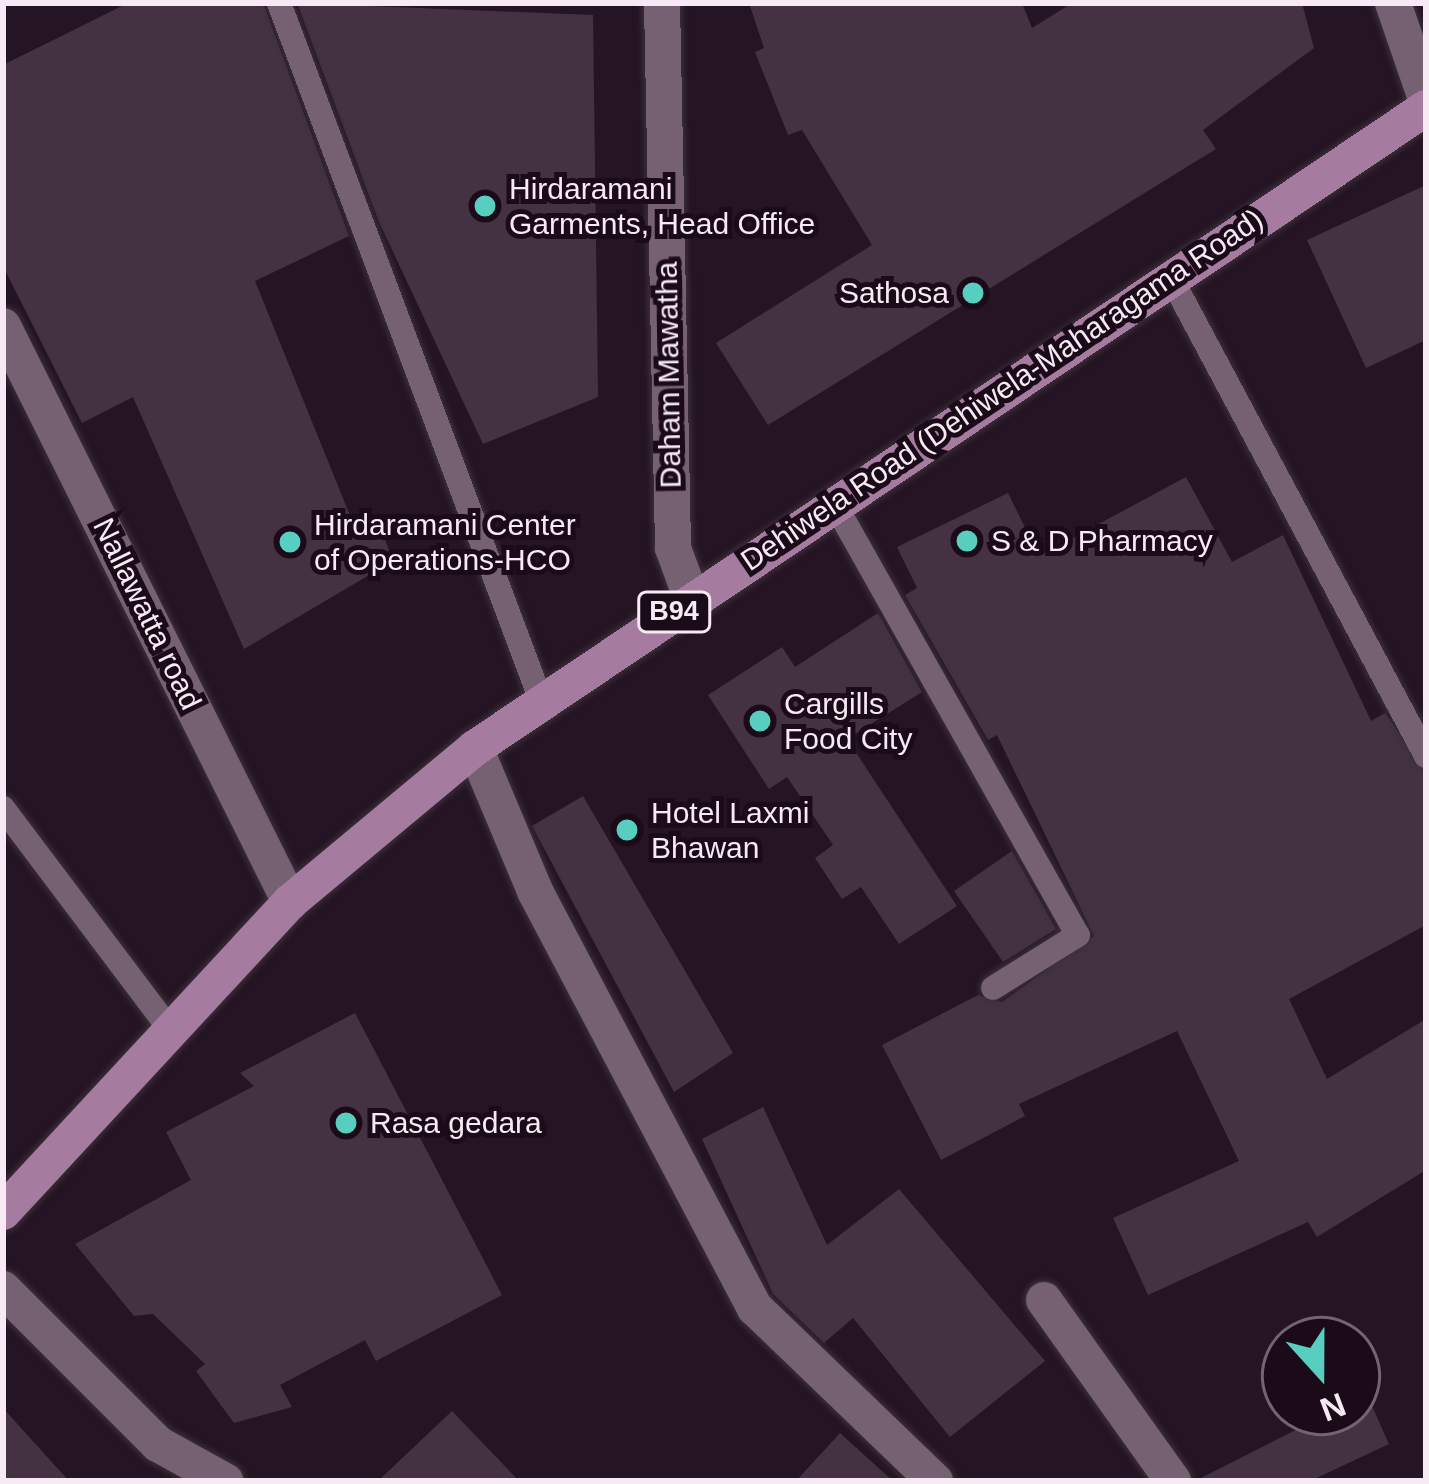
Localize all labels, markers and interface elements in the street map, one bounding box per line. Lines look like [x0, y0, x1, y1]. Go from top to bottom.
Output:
place label: Hirdaramani Garments, Head Office [509, 171, 815, 242]
marker: Hirdaramani Garments, Head Office [472, 193, 498, 219]
street label: Dehiwela Road (Dehiwela-Maharagama Road) [734, 201, 1270, 579]
street label: Daham Mawatha [649, 261, 689, 489]
place label: Sathosa [839, 275, 949, 311]
marker: Sathosa [960, 280, 986, 306]
place label: Hirdaramani Center of Operations-HCO [314, 507, 576, 578]
street label: Nallawatta road [85, 512, 209, 716]
place label: S & D Pharmacy [991, 523, 1213, 559]
marker: S & D Pharmacy [954, 528, 980, 554]
marker: Hirdaramani Center of Operations-HCO [277, 529, 303, 555]
road number: B94 [635, 591, 713, 633]
place label: Cargills Food City [784, 686, 912, 756]
marker: Cargills Food City [747, 708, 773, 734]
place label: Hotel Laxmi Bhawan [651, 795, 809, 866]
marker: Hotel Laxmi Bhawan [614, 817, 640, 843]
place label: Rasa gedara [370, 1105, 542, 1141]
marker: Rasa gedara [333, 1110, 359, 1136]
north arrow [1261, 1316, 1381, 1436]
text: N [1315, 1386, 1351, 1429]

